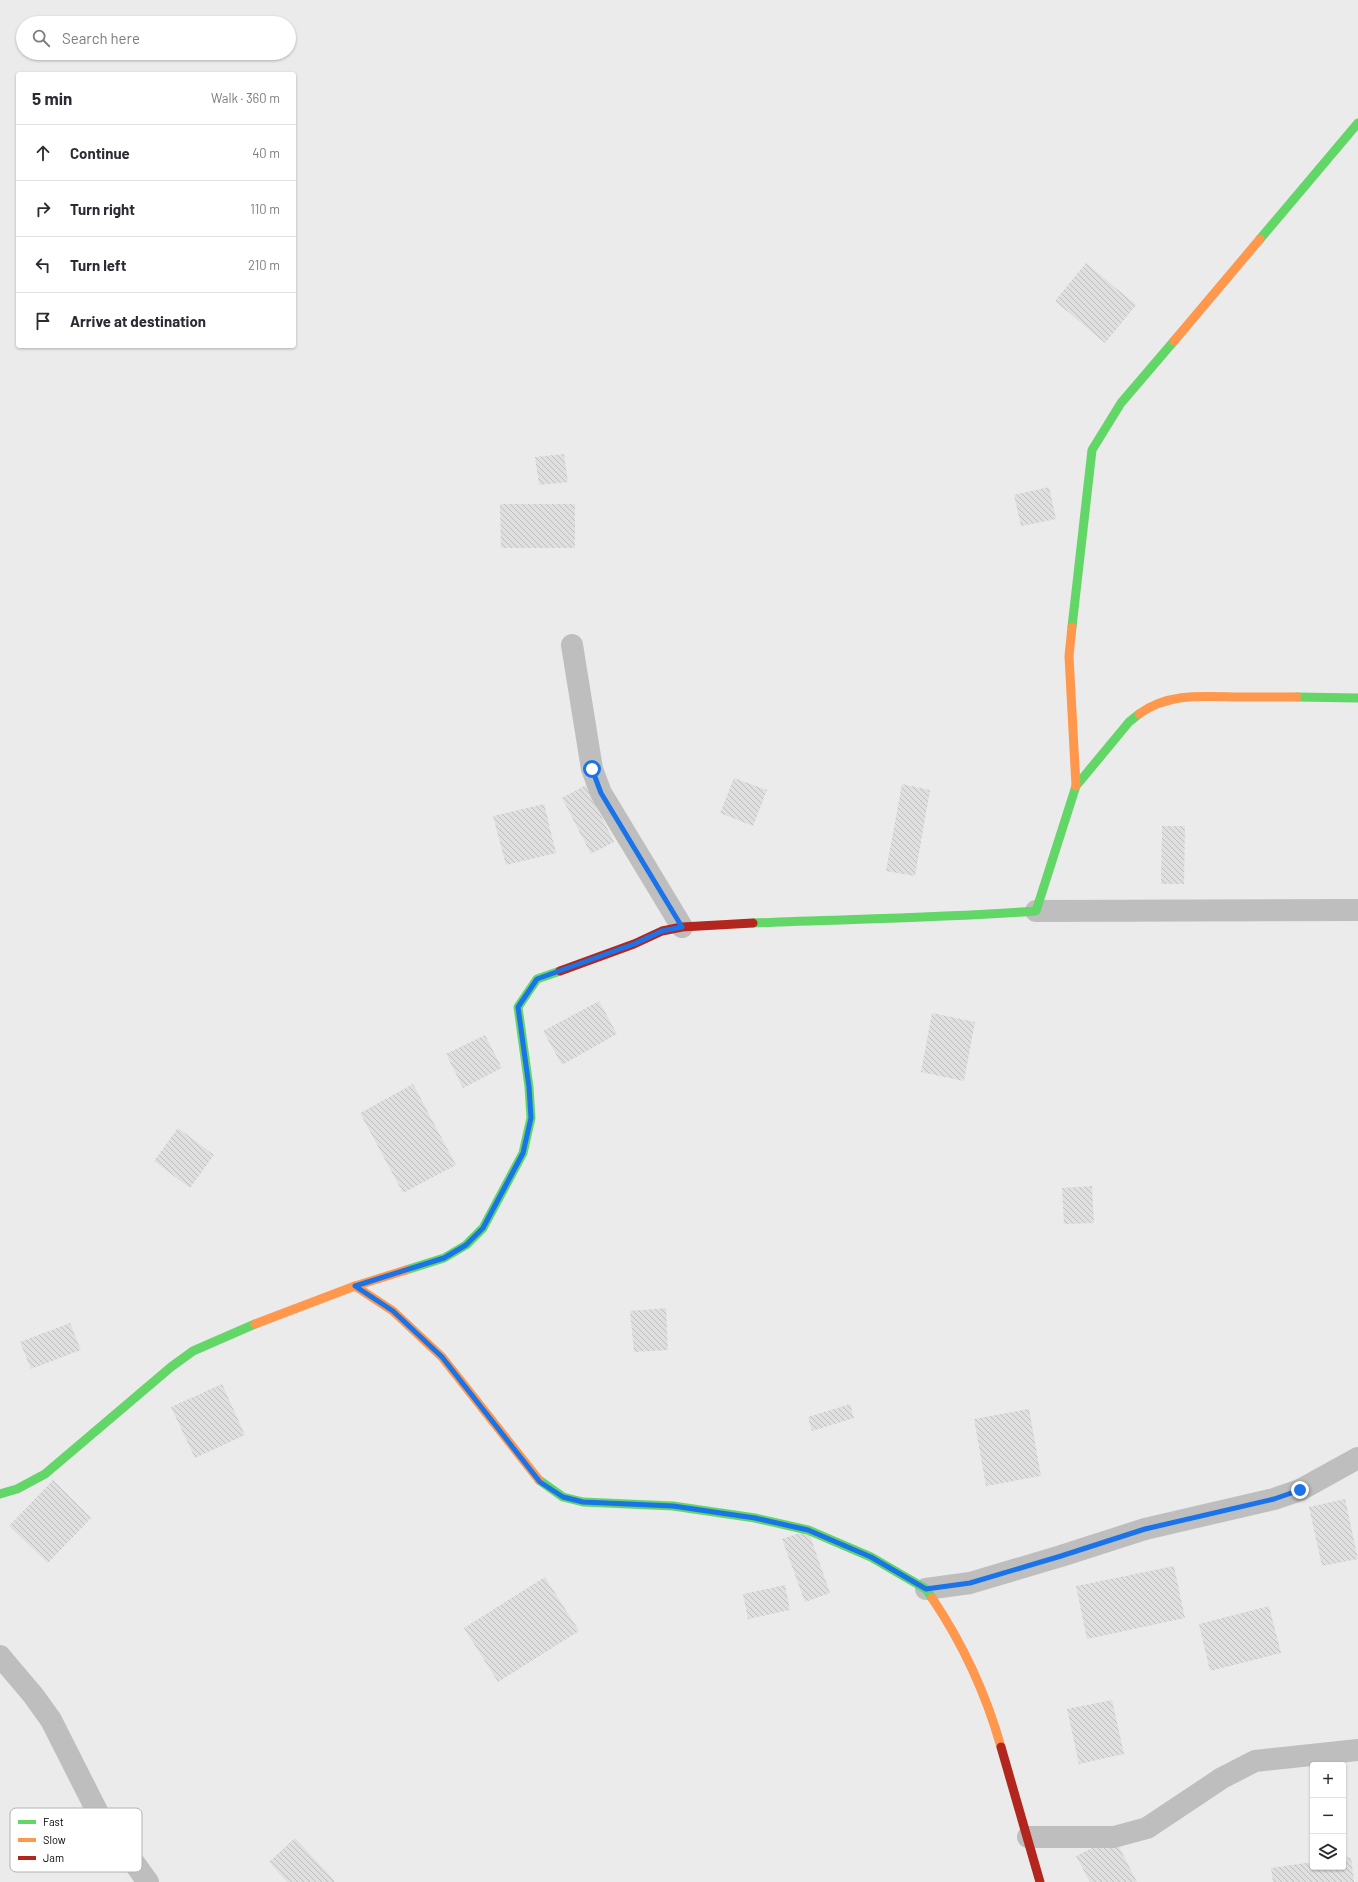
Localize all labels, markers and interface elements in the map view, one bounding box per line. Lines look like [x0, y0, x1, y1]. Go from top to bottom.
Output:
search box [16, 16, 296, 60]
icon: search [30, 27, 52, 49]
text: Search here [62, 29, 140, 47]
text: 5 min [32, 88, 72, 108]
text: Walk · 360 m [211, 90, 280, 106]
icon: ahead [32, 142, 54, 164]
text: Continue [70, 144, 130, 162]
text: 40 m [252, 145, 280, 161]
icon: right [32, 198, 54, 220]
text: Turn right [70, 200, 135, 218]
text: 110 m [250, 201, 280, 217]
icon: left [32, 254, 54, 276]
text: Turn left [70, 256, 126, 274]
text: 210 m [248, 257, 280, 273]
icon: arrive [32, 310, 54, 332]
text: Arrive at destination [70, 312, 206, 330]
route start [583, 760, 601, 778]
route end [1291, 1481, 1309, 1499]
map controls [1310, 1762, 1346, 1870]
button: + [1310, 1762, 1346, 1798]
button: − [1310, 1798, 1346, 1834]
legend [10, 1808, 142, 1872]
text: Fast [43, 1815, 64, 1828]
text: Slow [43, 1833, 66, 1846]
button: layers [1310, 1834, 1346, 1870]
text: Jam [43, 1851, 64, 1864]

